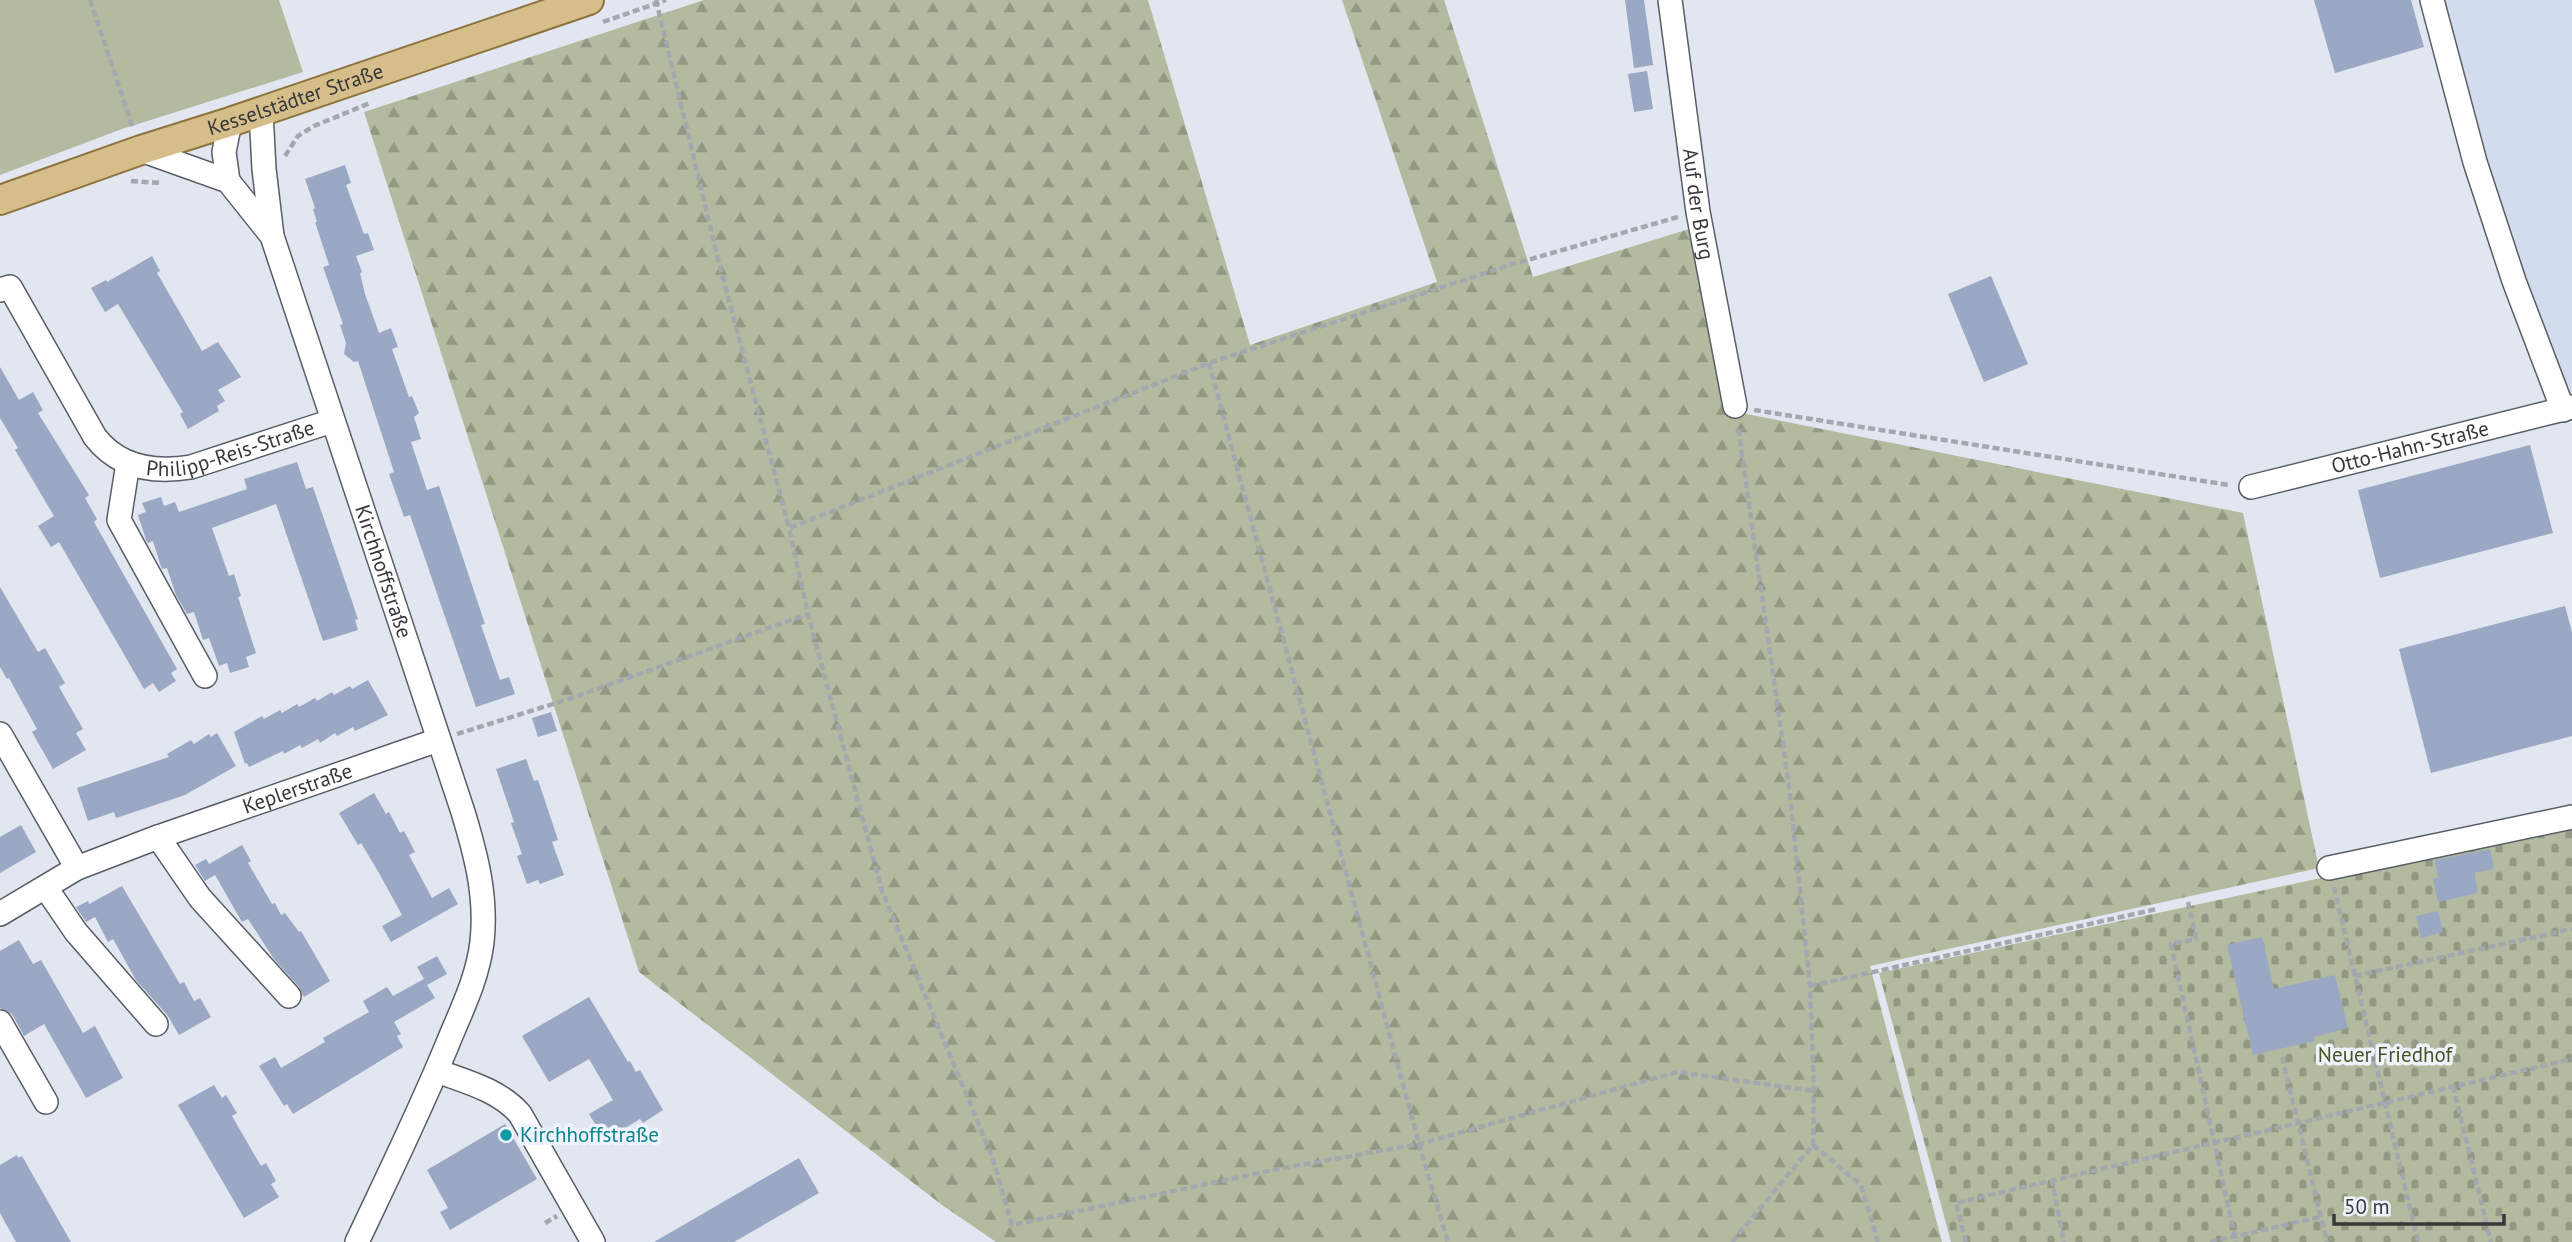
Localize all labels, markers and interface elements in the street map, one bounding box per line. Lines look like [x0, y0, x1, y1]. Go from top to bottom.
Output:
street label: Kesselstädter Straße [204, 57, 387, 141]
street label: Auf der Burg [1677, 147, 1721, 262]
street label: Philipp-Reis-Straße [145, 414, 318, 482]
street label: Otto-Hahn-Straße [2328, 414, 2492, 479]
street label: Kirchhoffstraße [349, 501, 418, 642]
street label: Keplerstraße [239, 757, 356, 820]
park label: Neuer Friedhof [2318, 1041, 2453, 1068]
place label: Kirchhoffstraße [520, 1121, 659, 1148]
marker: Kirchhoffstraße [498, 1127, 514, 1143]
scale bar [2334, 1182, 2504, 1226]
text: 50 m [2344, 1193, 2390, 1220]

